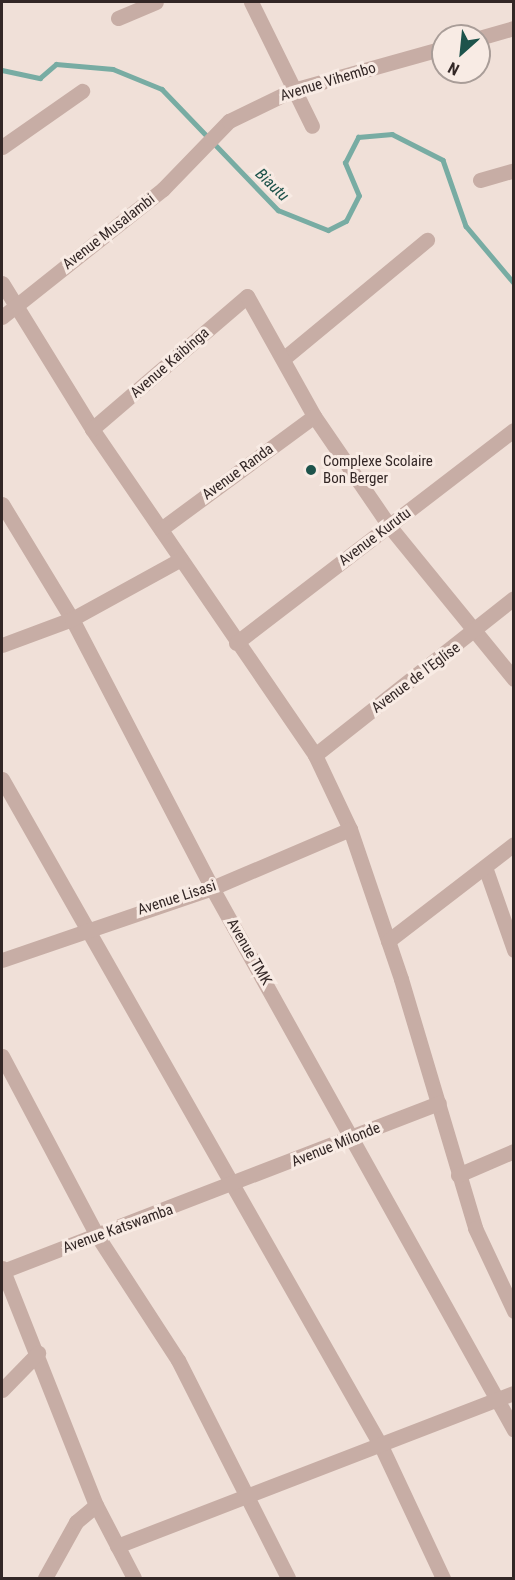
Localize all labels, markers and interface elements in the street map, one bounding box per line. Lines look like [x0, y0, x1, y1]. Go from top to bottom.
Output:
north arrow [431, 24, 491, 84]
text: N [445, 58, 462, 79]
street label: Avenue Vihembo [278, 59, 378, 105]
water label: Biautu [251, 165, 293, 205]
street label: Avenue Musalambi [59, 190, 159, 274]
street label: Avenue Kaibinga [127, 324, 213, 402]
street label: Avenue Randa [199, 440, 277, 504]
place label: Complexe Scolaire Bon Berger [323, 452, 433, 487]
marker: Complexe Scolaire Bon Berger [304, 463, 318, 477]
street label: Avenue Kurutu [335, 504, 415, 570]
street label: Avenue de l'Eglise [368, 639, 464, 717]
street label: Avenue Lisasi [135, 877, 219, 919]
street label: Avenue TMK [223, 915, 275, 989]
street label: Avenue Milonde [289, 1119, 383, 1171]
street label: Avenue Katswamba [60, 1201, 176, 1257]

